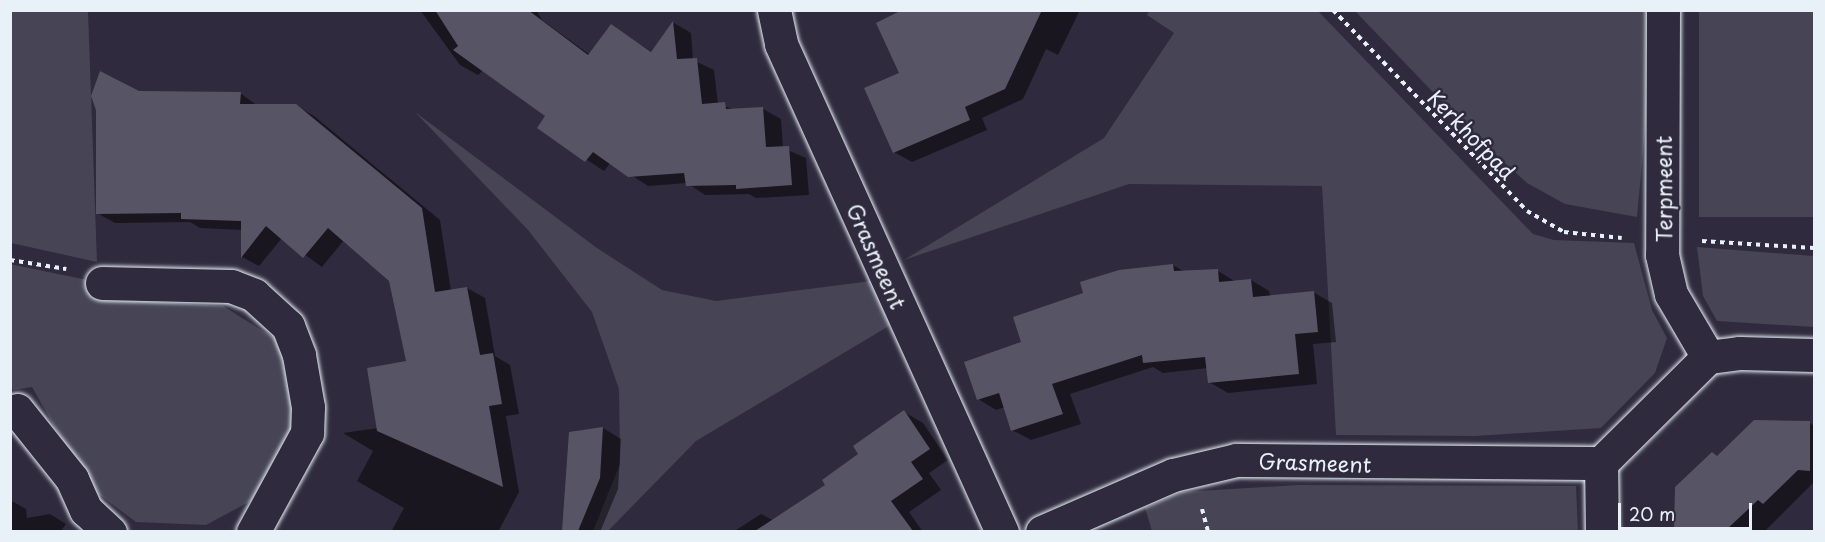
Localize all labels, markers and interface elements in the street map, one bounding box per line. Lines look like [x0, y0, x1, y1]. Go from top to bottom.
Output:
street label: Kerkhofpad [1423, 84, 1521, 184]
street label: Terpmeent [1650, 136, 1676, 242]
street label: Grasmeent [843, 199, 911, 313]
street label: Grasmeent [1258, 447, 1372, 477]
scale bar [1621, 491, 1754, 529]
text: 20 m [1629, 500, 1675, 527]

